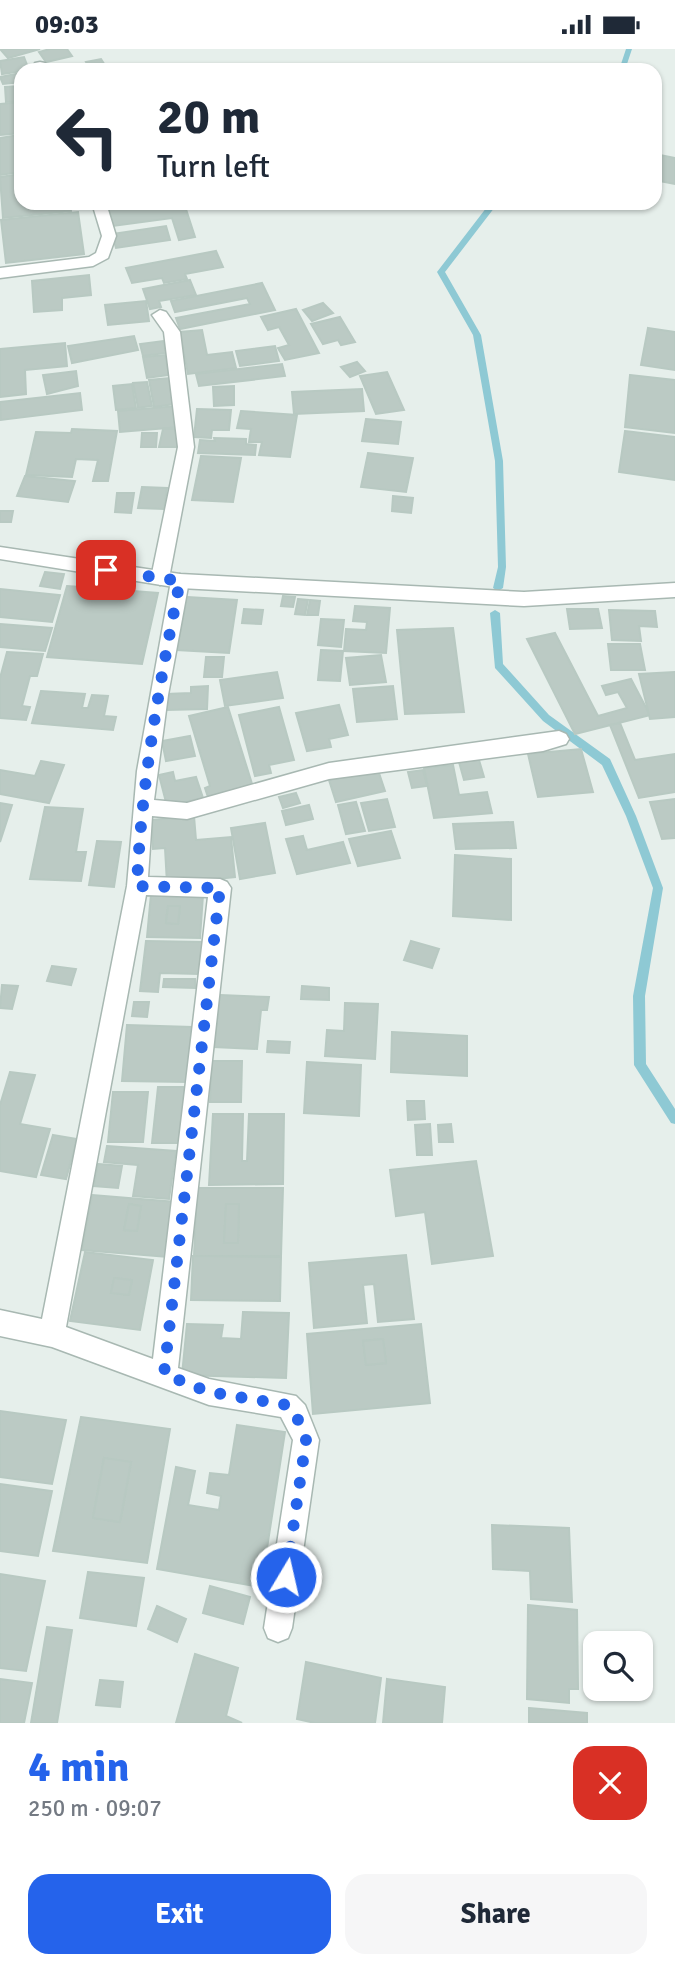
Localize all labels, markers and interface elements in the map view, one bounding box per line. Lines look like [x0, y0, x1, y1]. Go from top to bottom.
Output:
text: 09:03 [35, 9, 99, 41]
text: 20 m [157, 87, 260, 147]
icon: left [42, 91, 133, 182]
text: Turn left [157, 147, 270, 186]
pin [76, 540, 136, 600]
icon: arrive [87, 551, 125, 589]
position arrow [249, 1540, 323, 1614]
map controls [583, 1631, 653, 1701]
button: search [583, 1631, 653, 1701]
text: 4 min [28, 1742, 129, 1793]
button: close [573, 1746, 647, 1820]
text: 250 m · 09:07 [28, 1794, 162, 1823]
button: Exit [28, 1874, 331, 1954]
button: Share [345, 1874, 647, 1954]

